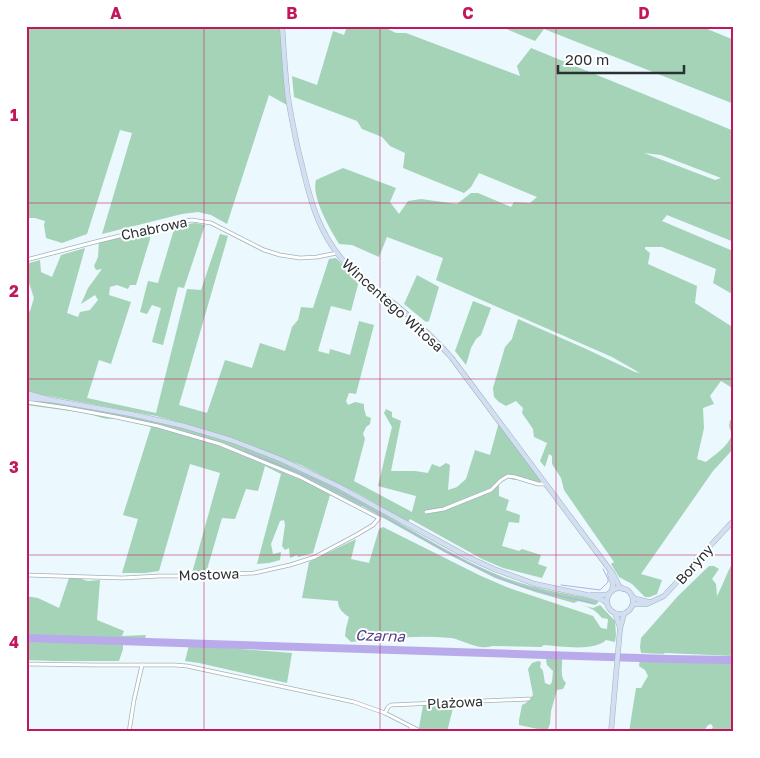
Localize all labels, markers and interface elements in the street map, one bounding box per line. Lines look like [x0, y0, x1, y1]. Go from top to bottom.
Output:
text: A [110, 3, 122, 23]
text: B [286, 3, 298, 23]
text: C [462, 3, 474, 23]
text: D [638, 3, 650, 23]
scale bar [558, 42, 684, 74]
text: 200 m [565, 50, 609, 68]
text: 1 [10, 105, 18, 125]
street label: Chabrowa [119, 213, 189, 243]
street label: Wincentego Witosa [339, 255, 447, 355]
text: 2 [9, 281, 19, 301]
text: 3 [9, 457, 19, 477]
street label: Boryny [672, 540, 716, 587]
street label: Mostowa [178, 564, 240, 584]
water label: Czarna [355, 625, 406, 645]
text: 4 [9, 632, 19, 652]
street label: Plażowa [427, 692, 483, 712]

